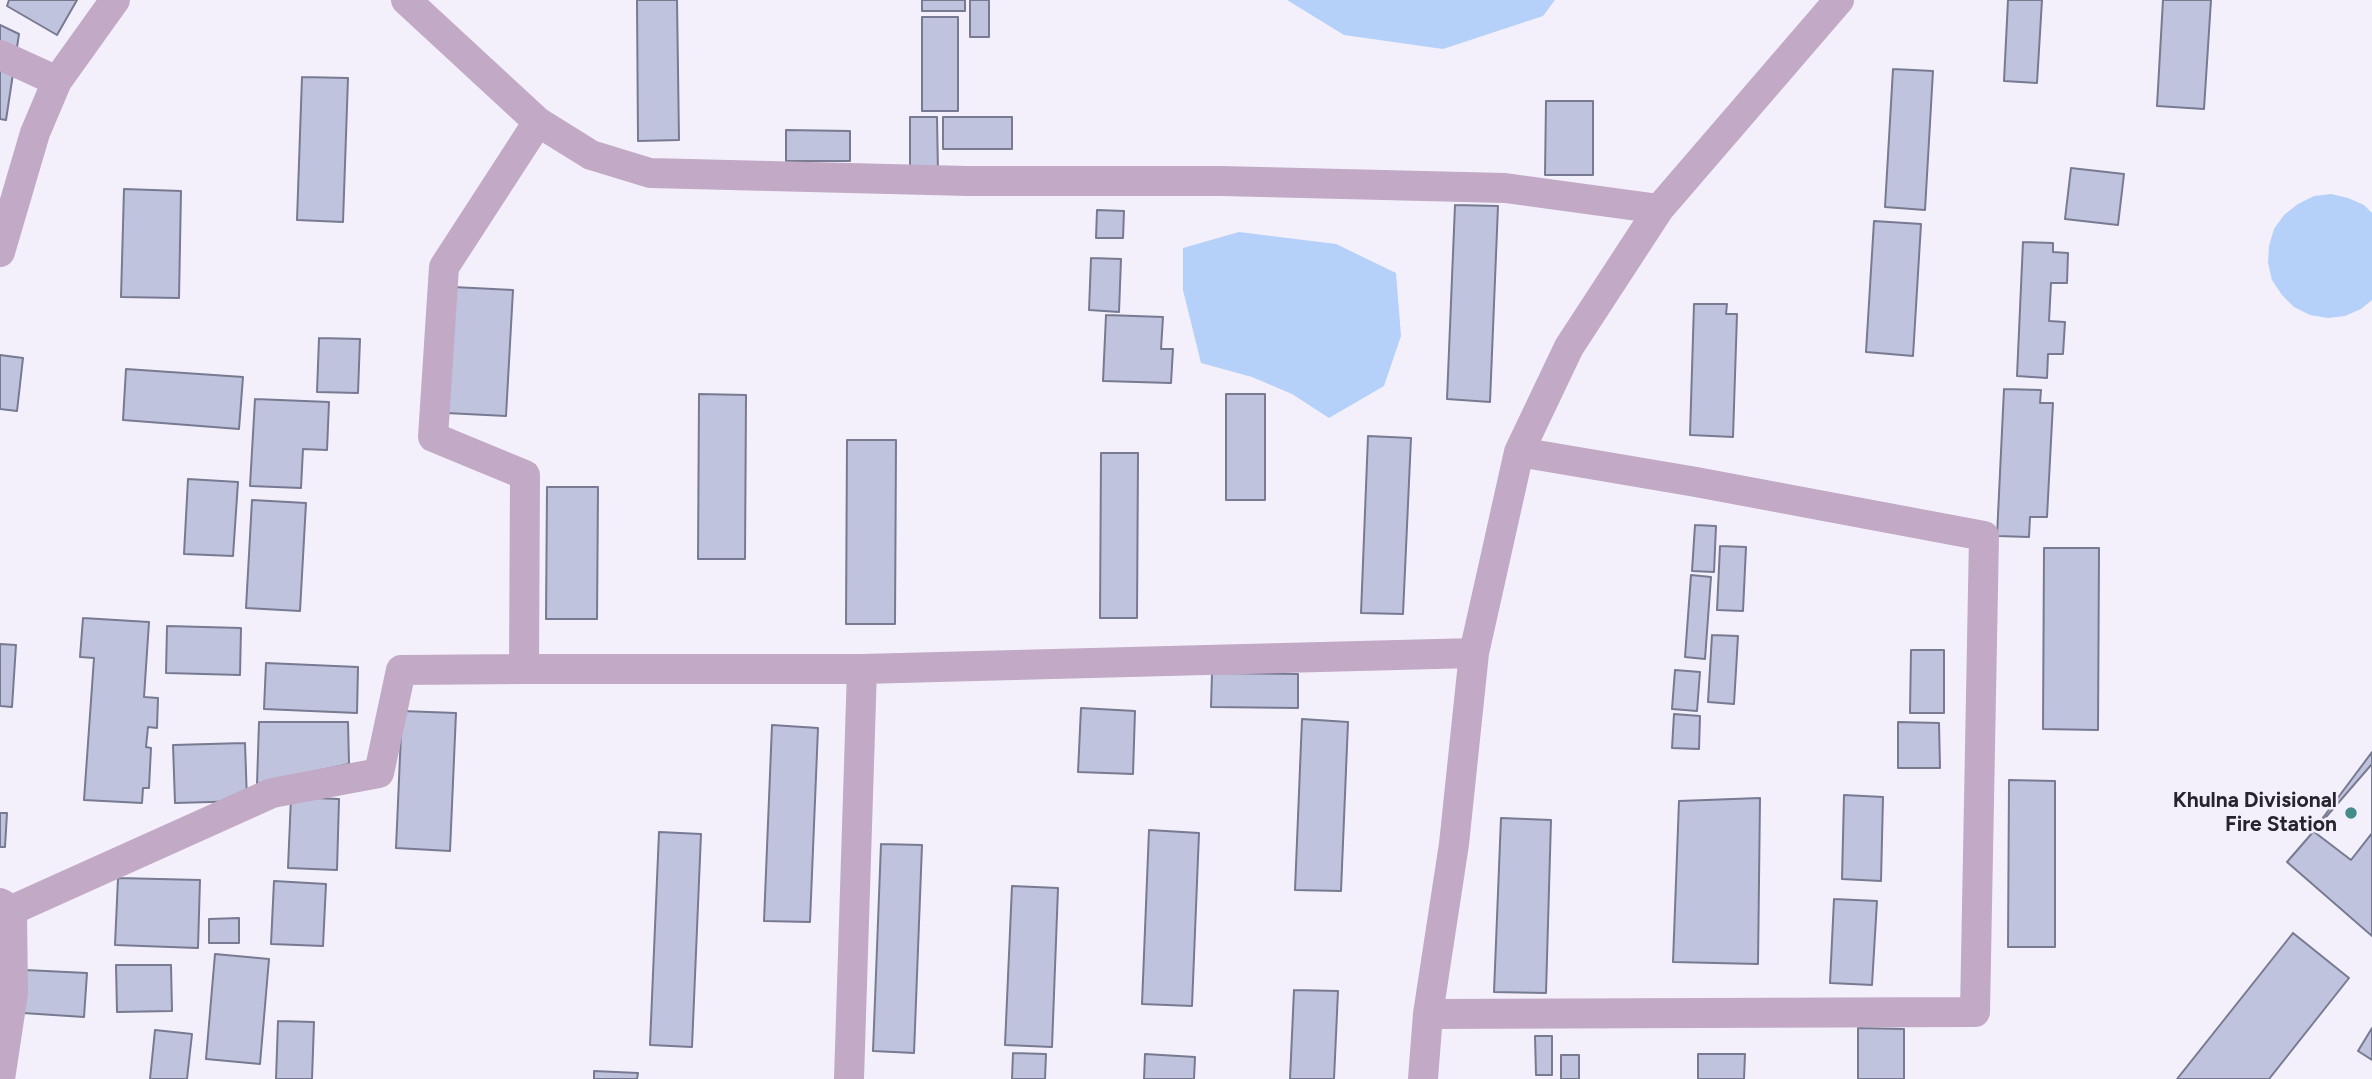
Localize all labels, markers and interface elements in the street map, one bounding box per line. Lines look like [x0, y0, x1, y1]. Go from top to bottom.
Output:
place label: Khulna Divisional Fire Station [2173, 788, 2337, 838]
marker: Khulna Divisional Fire Station [2343, 805, 2359, 821]

